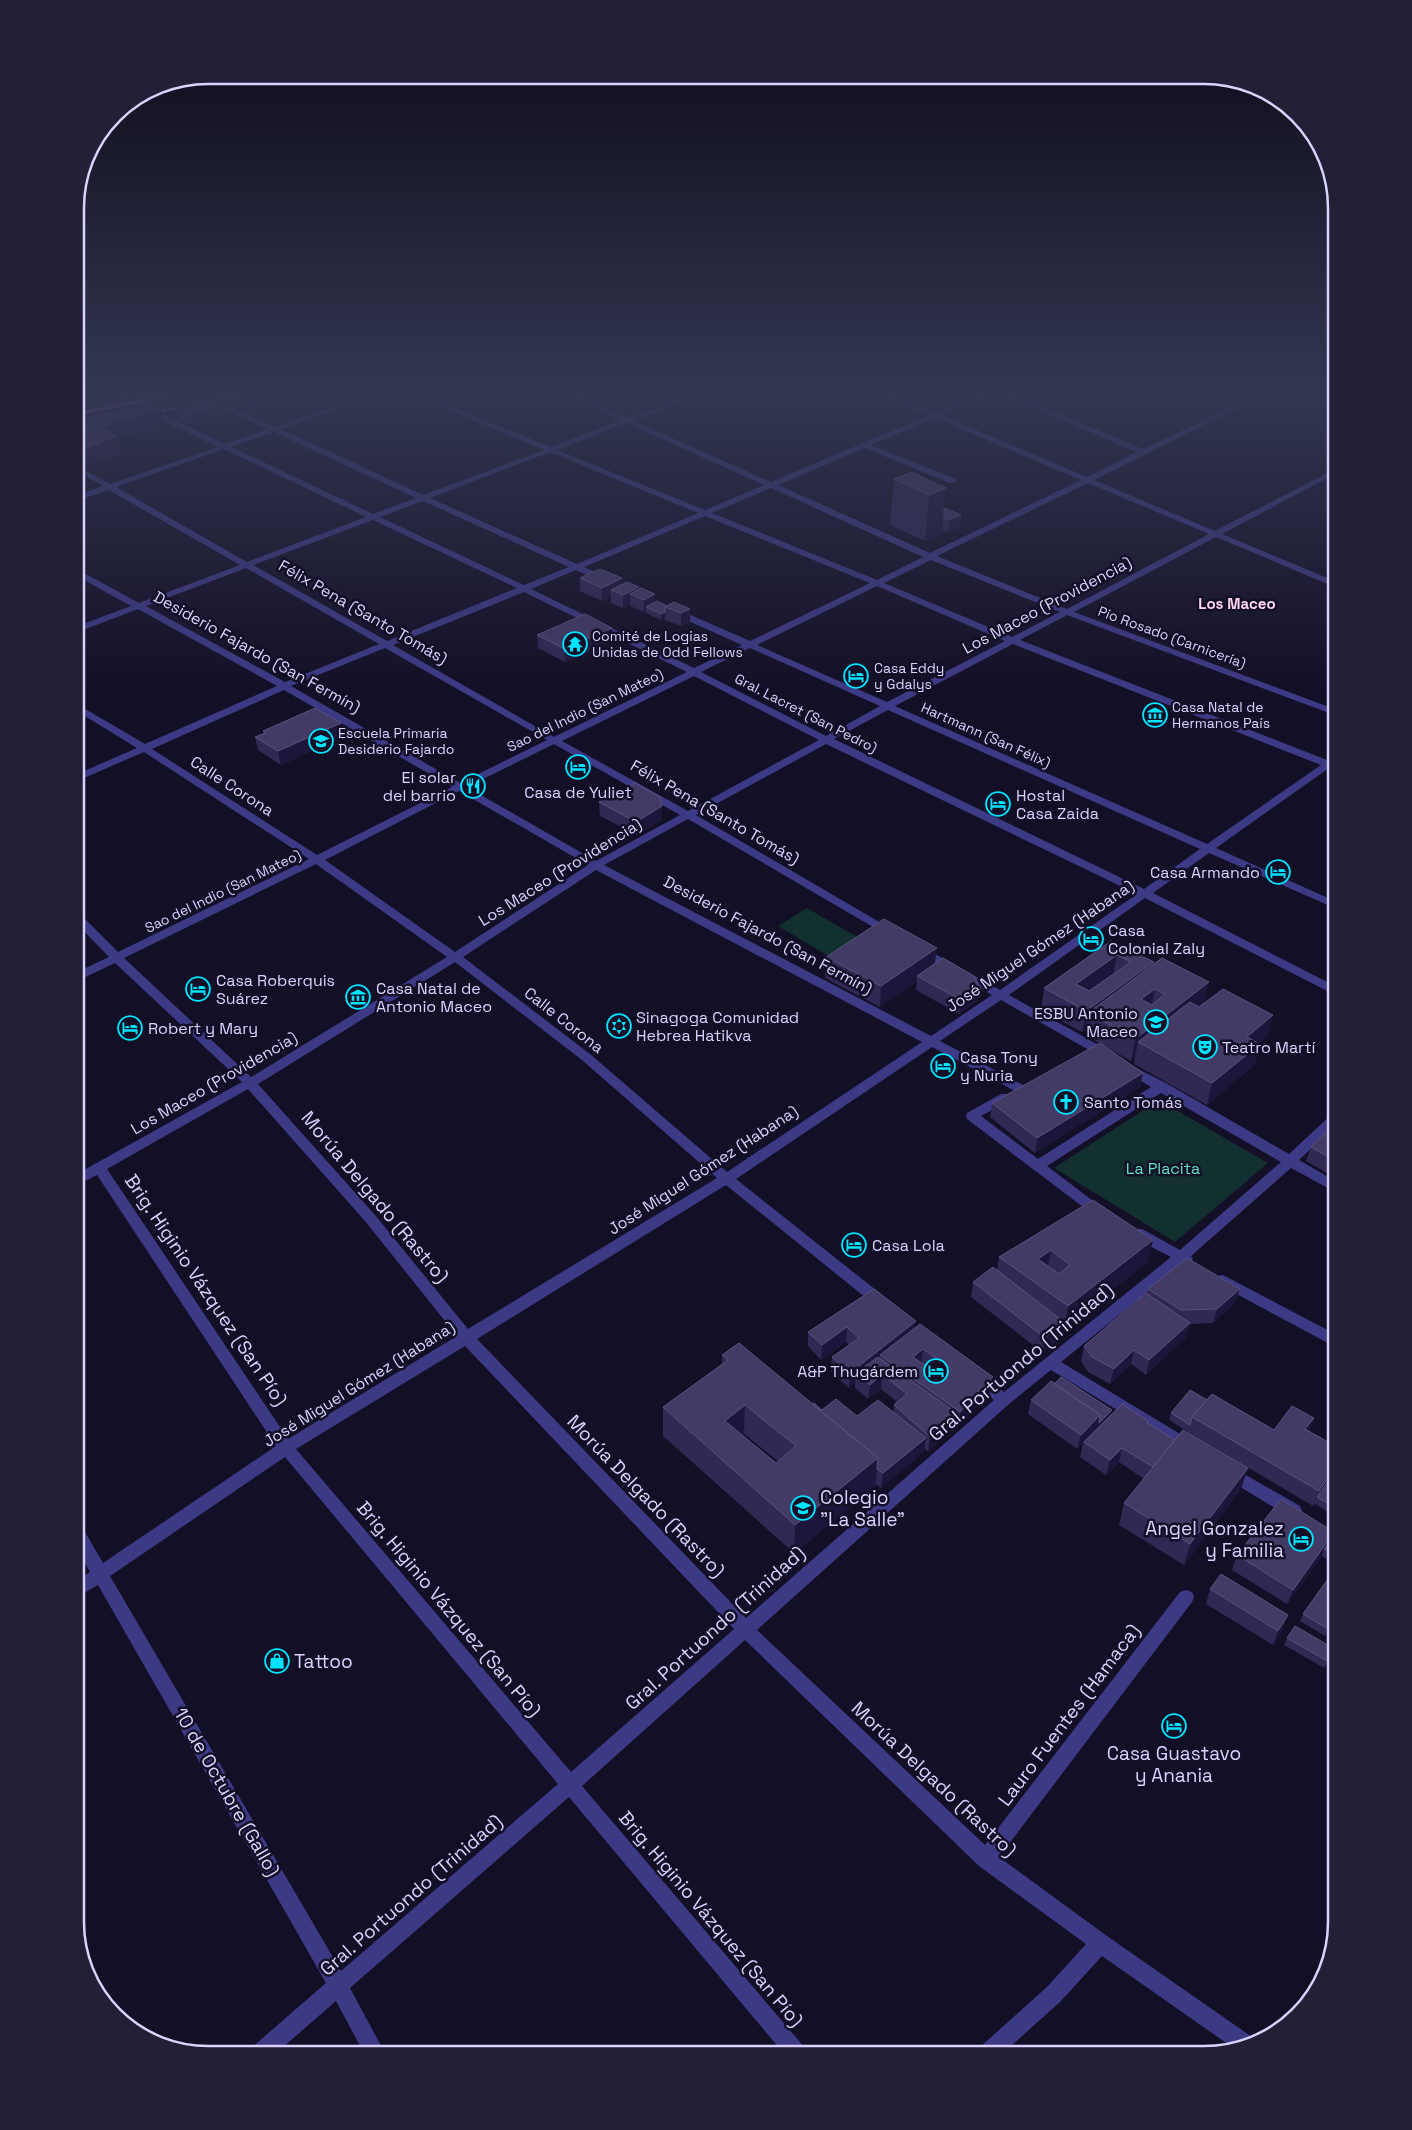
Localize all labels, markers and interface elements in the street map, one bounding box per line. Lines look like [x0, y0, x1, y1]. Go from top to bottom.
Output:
street label: Los Maceo (Providencia) [959, 551, 1135, 659]
street label: Félix Pena (Santo Tomás) [275, 555, 451, 669]
street label: Desiderio Fajardo (San Fermín) [150, 586, 364, 718]
district label: Los Maceo [1198, 594, 1276, 613]
street label: Pío Rosado (Carnicería) [1096, 602, 1248, 672]
place label: Comité de Logias Unidas de Odd Fellows [592, 627, 743, 661]
temple icon: Comité de Logias Unidas de Odd Fellows [562, 631, 588, 657]
place label: Casa Eddy y Gdalys [874, 659, 944, 693]
hotel icon: Casa Eddy y Gdalys [843, 663, 869, 689]
street label: Sao del Indio (San Mateo) [504, 664, 666, 756]
street label: Gral. Lacret (San Pedro) [732, 669, 880, 757]
street label: Hartmann (San Félix) [918, 698, 1054, 772]
place label: Casa Natal de Hermanos País [1172, 698, 1270, 732]
museum icon: Casa Natal de Hermanos País [1142, 702, 1168, 728]
place label: Escuela Primaria Desiderio Fajardo [338, 724, 454, 758]
school or university icon: Escuela Primaria Desiderio Fajardo [308, 728, 334, 754]
street label: Calle Corona [186, 751, 278, 821]
hotel icon: Casa de Yuliet [565, 754, 591, 780]
street label: Félix Pena (Santo Tomás) [627, 755, 803, 869]
place label: El solar del barrio [383, 767, 456, 806]
restaurant icon: El solar del barrio [460, 773, 486, 799]
place label: Casa de Yuliet [524, 782, 632, 803]
place label: Hostal Casa Zaida [1016, 785, 1099, 824]
hotel icon: Hostal Casa Zaida [985, 791, 1011, 817]
street label: Los Maceo (Providencia) [474, 813, 646, 931]
street label: Sao del Indio (San Mateo) [142, 845, 304, 937]
hotel icon: Casa Armando [1265, 859, 1291, 885]
place label: Casa Armando [1150, 862, 1260, 883]
street label: Desiderio Fajardo (San Fermín) [660, 871, 876, 999]
street label: José Miguel Gómez (Habana) [942, 875, 1138, 1017]
place label: Casa Colonial Zaly [1108, 920, 1205, 959]
hotel icon: Casa Colonial Zaly [1078, 926, 1104, 952]
place label: Casa Roberquis Suárez [216, 970, 335, 1009]
hotel icon: Casa Roberquis Suárez [185, 976, 211, 1002]
place label: Casa Natal de Antonio Maceo [376, 978, 492, 1017]
street label: Calle Corona [520, 982, 608, 1058]
museum icon: Casa Natal de Antonio Maceo [345, 984, 371, 1010]
place label: ESBU Antonio Maceo [1034, 1003, 1138, 1042]
place label: Sinagoga Comunidad Hebrea Hatikva [636, 1007, 799, 1046]
school or university icon: ESBU Antonio Maceo [1143, 1009, 1169, 1035]
synagogue icon: Sinagoga Comunidad Hebrea Hatikva [606, 1013, 632, 1039]
hotel icon: Robert y Mary [117, 1015, 143, 1041]
place label: Robert y Mary [148, 1018, 258, 1039]
street label: Los Maceo (Providencia) [127, 1027, 301, 1139]
theatre icon: Teatro Martí [1192, 1034, 1218, 1060]
place label: Teatro Martí [1222, 1037, 1316, 1058]
place label: Casa Tony y Nuria [960, 1047, 1038, 1086]
hotel icon: Casa Tony y Nuria [930, 1053, 956, 1079]
church icon: Santo Tomás [1053, 1089, 1079, 1115]
place label: Santo Tomás [1084, 1092, 1182, 1113]
street label: José Miguel Gómez (Habana) [604, 1101, 802, 1239]
street label: Morúa Delgado (Rastro) [296, 1106, 454, 1288]
park label: La Placita [1126, 1158, 1200, 1179]
street label: Brig. Higinio Vázquez (San Pío) [119, 1169, 293, 1411]
hotel icon: Casa Lola [841, 1232, 867, 1258]
place label: Casa Lola [872, 1235, 945, 1256]
street label: Gral. Portuondo (Trinidad) [923, 1277, 1119, 1447]
street label: José Miguel Gómez (Habana) [259, 1316, 459, 1452]
hotel icon: A&P Thugárdem [923, 1358, 949, 1384]
place label: A&P Thugárdem [797, 1361, 918, 1382]
street label: Morúa Delgado (Rastro) [562, 1409, 730, 1583]
place label: Colegio "La Salle" [820, 1485, 905, 1532]
school or university icon: Colegio "La Salle" [790, 1495, 816, 1521]
street label: Brig. Higinio Vázquez (San Pío) [351, 1496, 547, 1722]
place label: Angel Gonzalez y Familia [1145, 1516, 1284, 1563]
hotel icon: Angel Gonzalez y Familia [1288, 1526, 1314, 1552]
street label: Gral. Portuondo (Trinidad) [620, 1540, 810, 1716]
street label: Lauro Fuentes (Hamaca) [992, 1619, 1146, 1811]
shop icon: Tattoo [264, 1648, 290, 1674]
place label: Tattoo [294, 1649, 353, 1674]
street label: Morúa Delgado (Rastro) [846, 1696, 1022, 1862]
street label: 10 de Octubre (Gallo) [168, 1703, 286, 1881]
hotel icon: Casa Guastavo y Anania [1161, 1713, 1187, 1739]
place label: Casa Guastavo y Anania [1107, 1741, 1241, 1788]
street label: Brig. Higinio Vázquez (San Pío) [613, 1806, 809, 2032]
street label: Gral. Portuondo (Trinidad) [314, 1809, 508, 1981]

